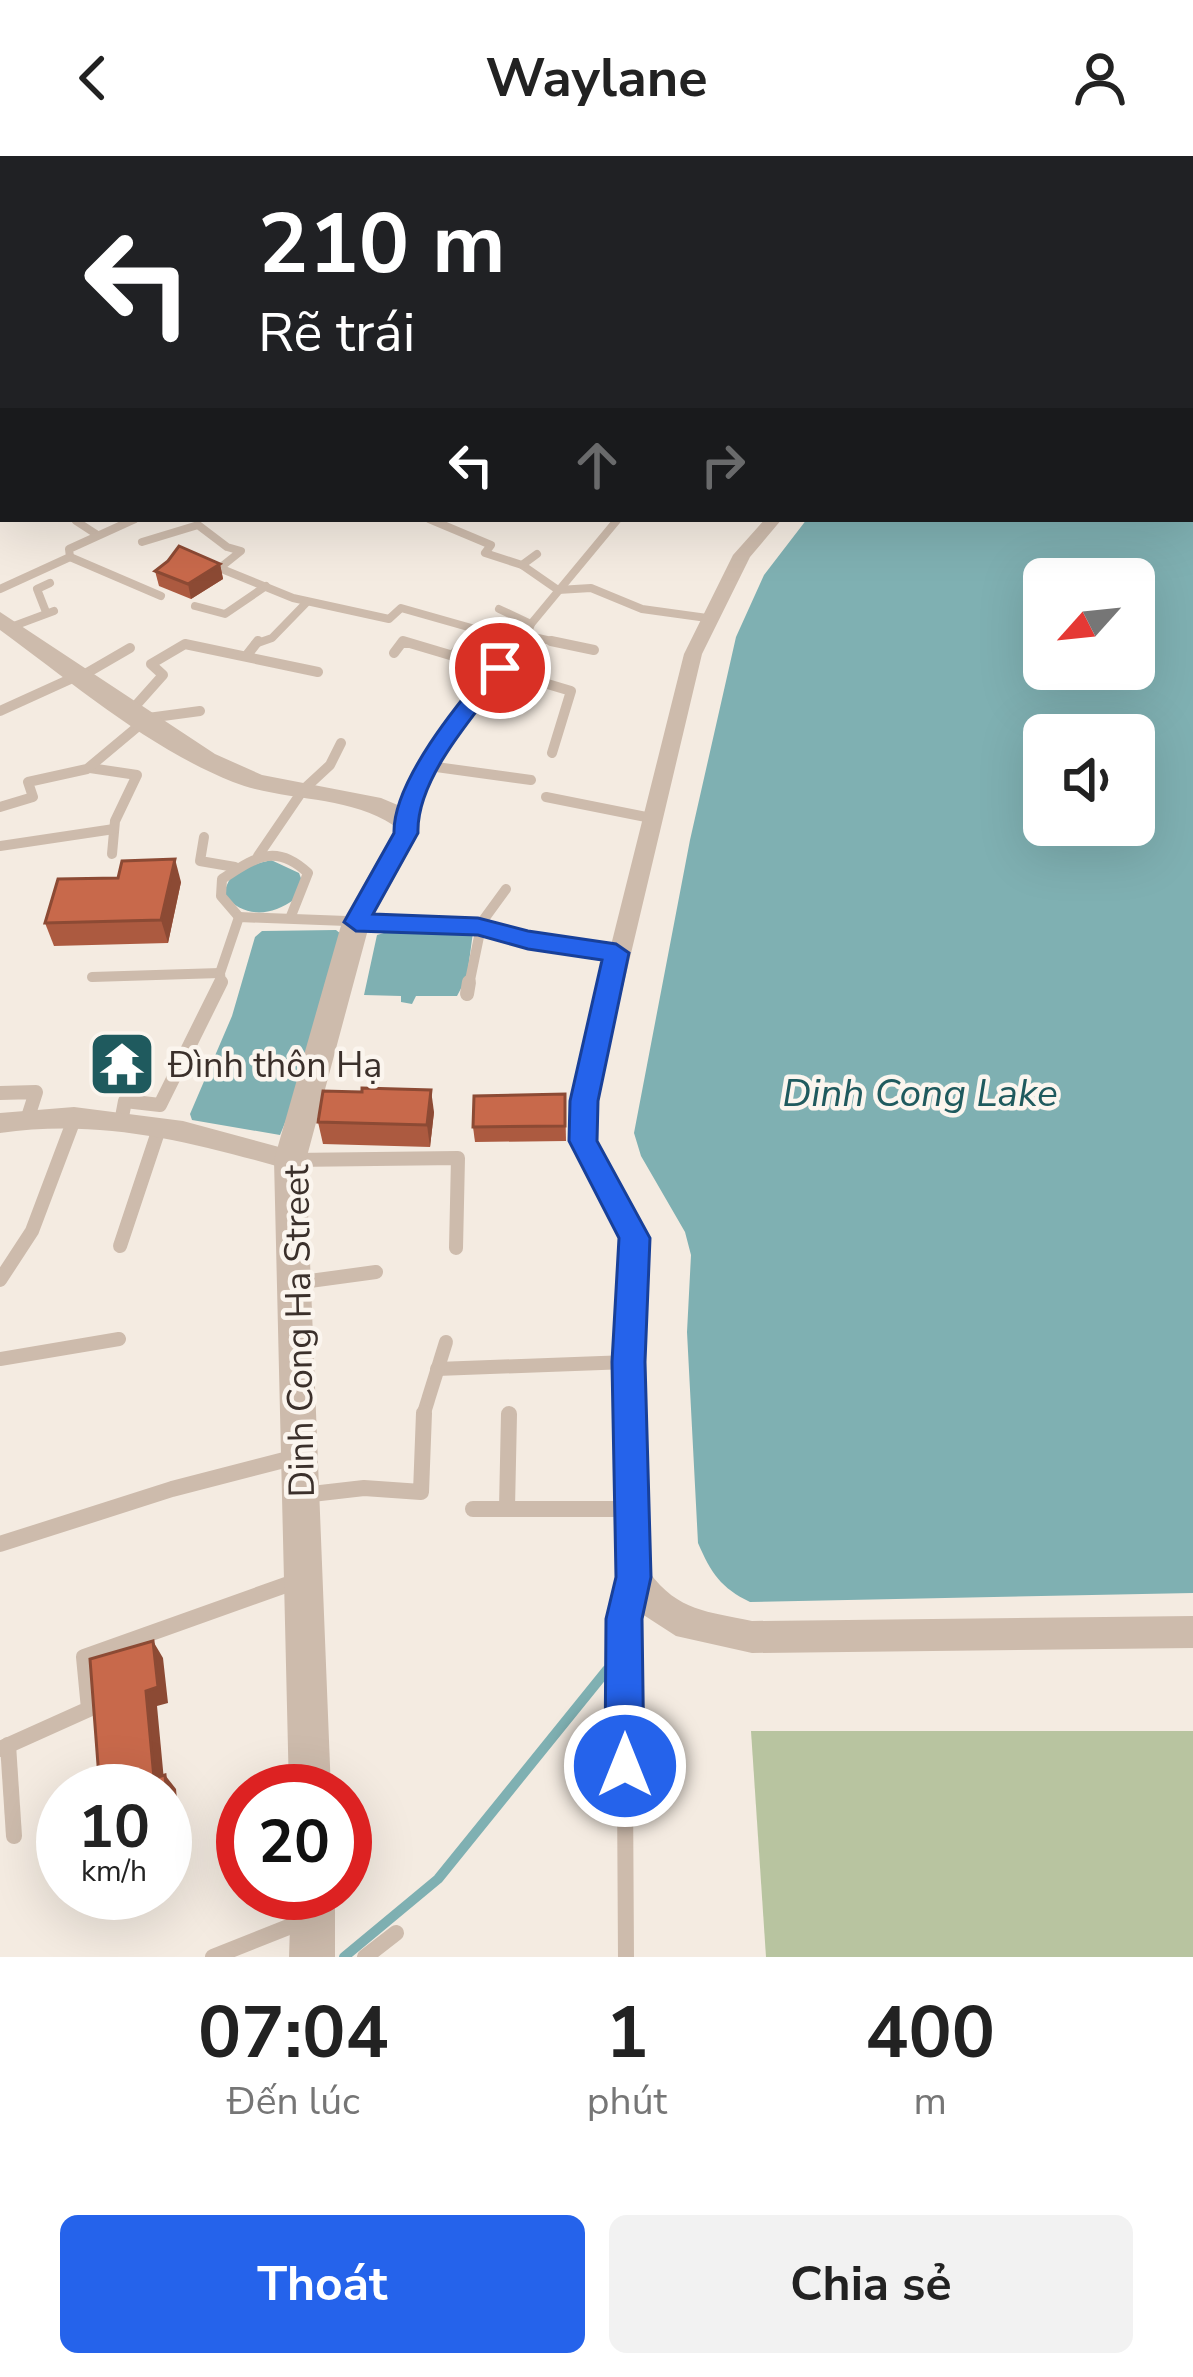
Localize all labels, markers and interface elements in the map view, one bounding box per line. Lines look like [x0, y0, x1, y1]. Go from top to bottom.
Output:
text: Waylane [485, 41, 708, 115]
icon: back [60, 45, 126, 111]
icon: person [1067, 45, 1133, 111]
text: 210 m [258, 187, 506, 302]
icon: left [60, 204, 216, 360]
text: Rẽ trái [258, 296, 415, 370]
icon: left [438, 432, 504, 498]
icon: ahead [564, 432, 630, 498]
icon: right [690, 432, 756, 498]
north arrow [1023, 558, 1155, 690]
map controls [1023, 558, 1155, 846]
pin [449, 617, 551, 719]
icon: arrive [467, 635, 533, 701]
button: sound [1023, 714, 1155, 846]
temple icon: Đình thôn Hạ [87, 1029, 157, 1099]
place label: Đình thôn Hạ [167, 1041, 382, 1090]
water label: Dinh Cong Lake [782, 1067, 1058, 1120]
street label: Dinh Cong Ha Street [272, 1164, 327, 1498]
position arrow [562, 1703, 688, 1829]
speed limit sign: 20 [216, 1764, 372, 1920]
text: 10 [78, 1786, 150, 1868]
text: km/h [81, 1851, 147, 1892]
text: 07:04 [198, 1984, 389, 2082]
text: 1 [605, 1984, 649, 2082]
text: 400 [865, 1984, 995, 2082]
text: Đến lúc [227, 2075, 360, 2128]
text: phút [587, 2075, 667, 2128]
text: m [913, 2075, 947, 2128]
button: Thoát [60, 2215, 585, 2353]
button: Chia sẻ [609, 2215, 1133, 2353]

